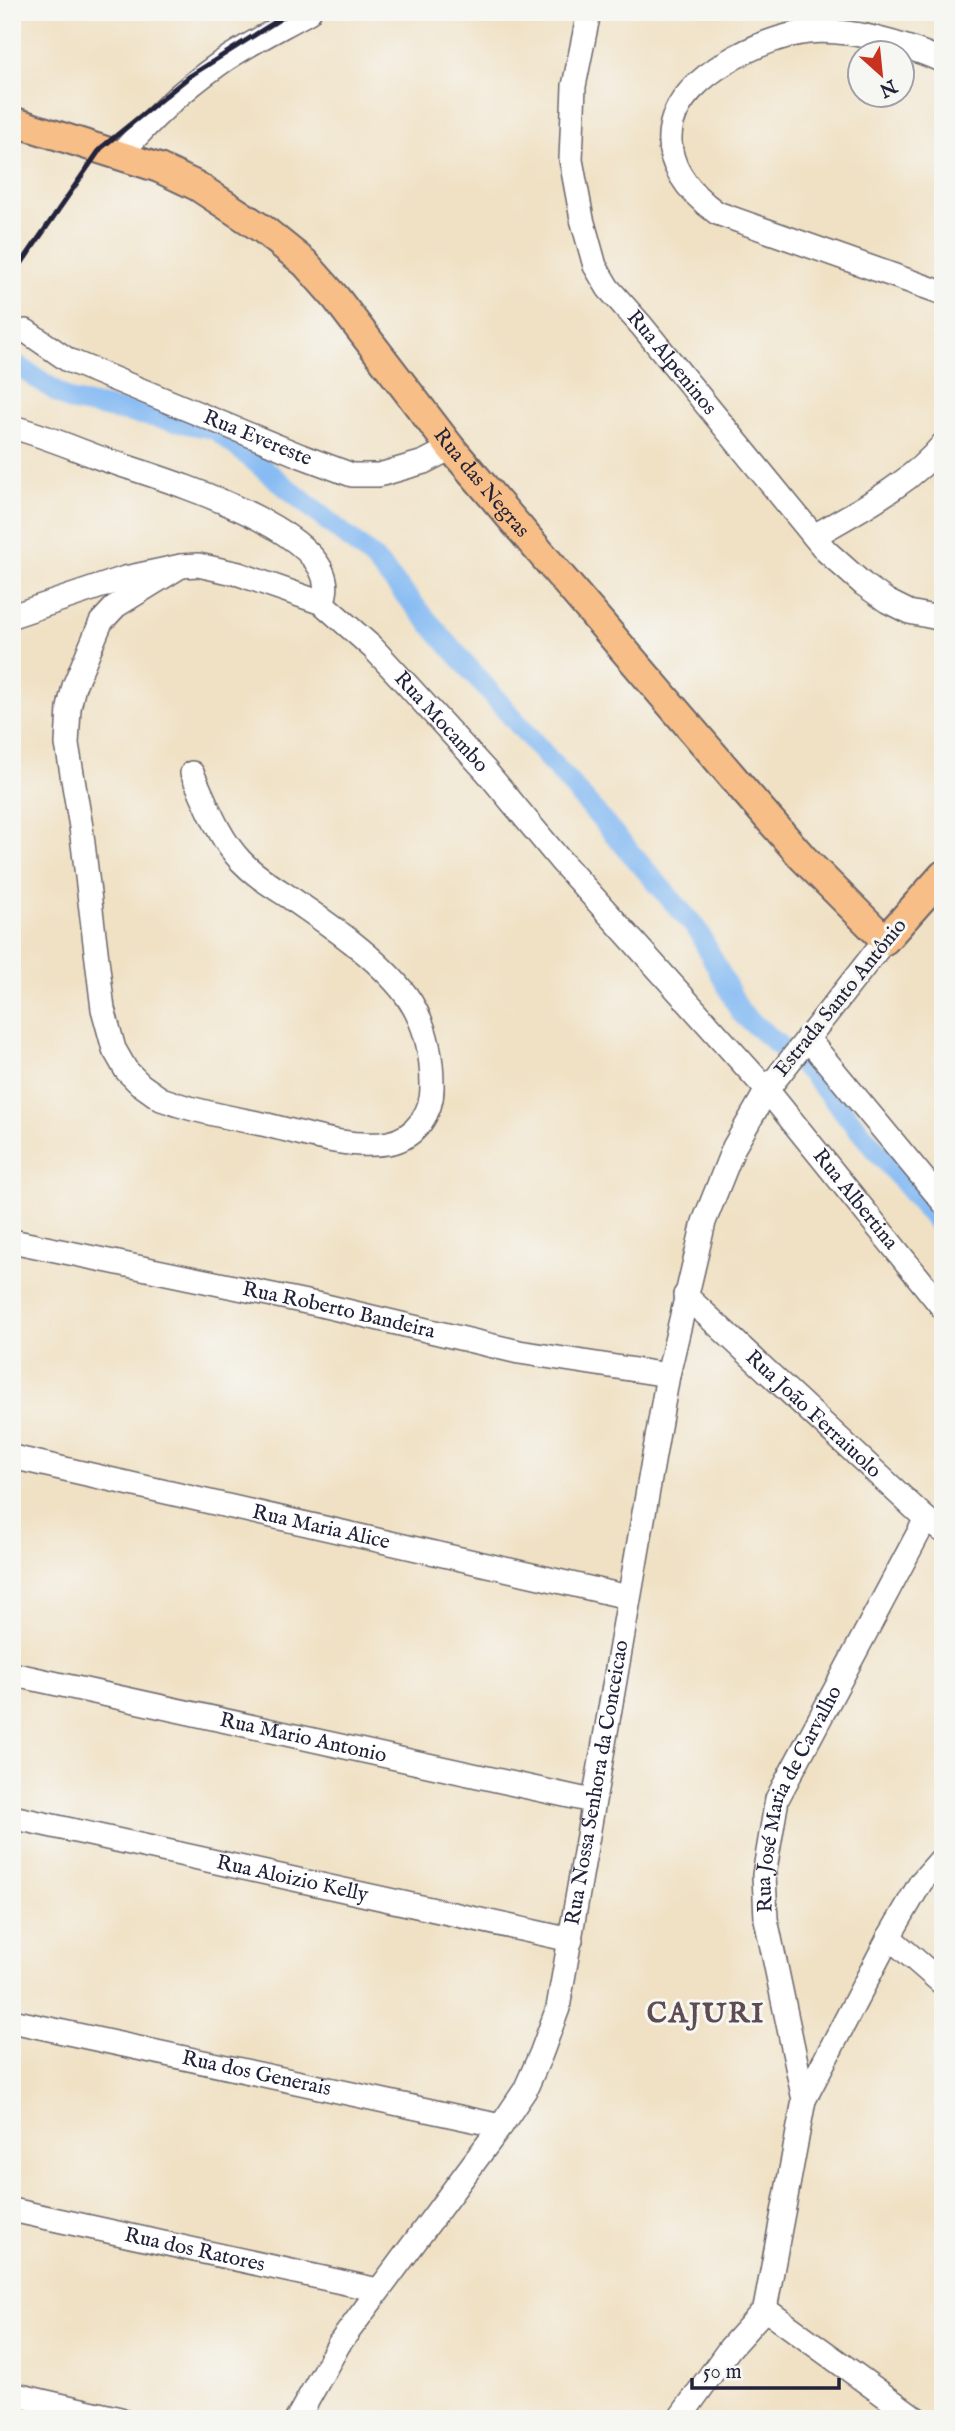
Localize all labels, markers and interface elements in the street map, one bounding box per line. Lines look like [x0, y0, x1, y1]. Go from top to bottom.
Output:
north arrow [846, 38, 916, 108]
text: N [875, 72, 901, 102]
street label: Rua Alpeninos [621, 304, 723, 421]
street label: Rua Evereste [199, 404, 316, 472]
street label: Rua das Negras [427, 423, 535, 543]
street label: Rua Mocambo [388, 666, 494, 778]
street label: Estrada Santo Antônio [769, 913, 913, 1083]
street label: Rua Albertina [806, 1143, 905, 1256]
street label: Rua Roberto Bandeira [240, 1276, 439, 1345]
street label: Rua João Ferraiuolo [739, 1344, 887, 1484]
street label: Rua Maria Alice [250, 1499, 393, 1556]
street label: Rua Nossa Senhora da Conceicao [559, 1638, 635, 1927]
street label: Rua José Maria de Carvalho [750, 1681, 848, 1913]
street label: Rua Mario Antonio [217, 1706, 389, 1769]
street label: Rua Aloizio Kelly [214, 1849, 371, 1909]
district label: CAJURI [647, 1997, 765, 2032]
street label: Rua dos Generais [179, 2044, 334, 2103]
street label: Rua dos Ratores [122, 2221, 267, 2278]
scale bar [692, 2347, 839, 2391]
text: 50 m [703, 2359, 742, 2386]

